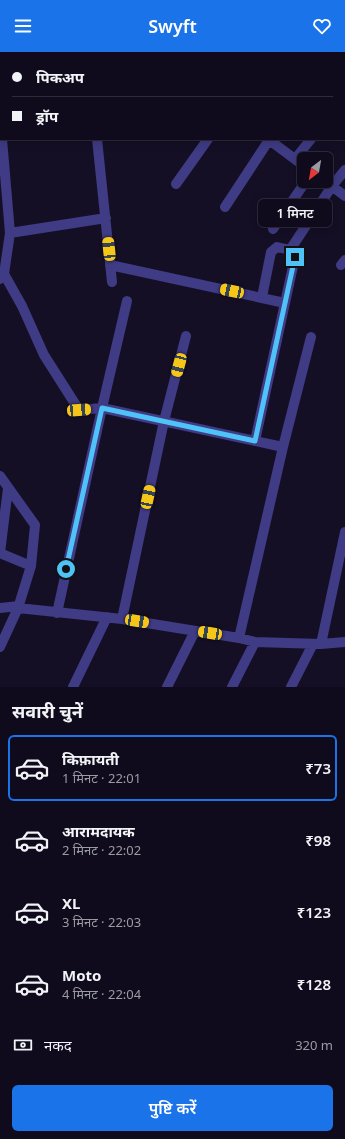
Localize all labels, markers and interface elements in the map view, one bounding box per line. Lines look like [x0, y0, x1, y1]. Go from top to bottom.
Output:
text: Swyft [148, 14, 197, 38]
icon: menu [12, 15, 34, 37]
icon: heart [311, 15, 333, 37]
text: पिकअप [36, 67, 84, 87]
text: ड्रॉप [36, 106, 58, 126]
north arrow [297, 152, 333, 188]
map controls [297, 152, 333, 188]
callout: 1 मिनट [258, 199, 332, 227]
text: 1 मिनट [276, 204, 314, 222]
car [102, 236, 116, 262]
route end [286, 248, 304, 266]
car [219, 283, 245, 299]
car [170, 352, 188, 378]
car [67, 403, 91, 417]
car [140, 484, 156, 510]
route start [57, 560, 75, 578]
car [124, 613, 150, 629]
car [197, 625, 223, 641]
text: सवारी चुनें [12, 699, 83, 723]
text: किफ़ायती [62, 749, 119, 769]
icon: car [14, 750, 50, 786]
text: ₹73 [305, 758, 331, 778]
text: 1 मिनट · 22:01 [62, 769, 141, 787]
text: आरामदायक [62, 821, 135, 841]
icon: car [14, 822, 50, 858]
text: ₹98 [305, 830, 331, 850]
text: 2 मिनट · 22:02 [62, 841, 141, 859]
text: XL [62, 893, 80, 913]
icon: car [14, 894, 50, 930]
text: ₹123 [297, 902, 331, 922]
text: 3 मिनट · 22:03 [62, 913, 141, 931]
text: Moto [62, 965, 101, 985]
icon: car [14, 966, 50, 1002]
text: ₹128 [297, 974, 331, 994]
text: 4 मिनट · 22:04 [62, 985, 141, 1003]
icon: cash [12, 1034, 34, 1056]
text: नकद [44, 1035, 72, 1055]
text: 320 m [295, 1036, 333, 1054]
button: पुष्टि करें [12, 1085, 333, 1131]

